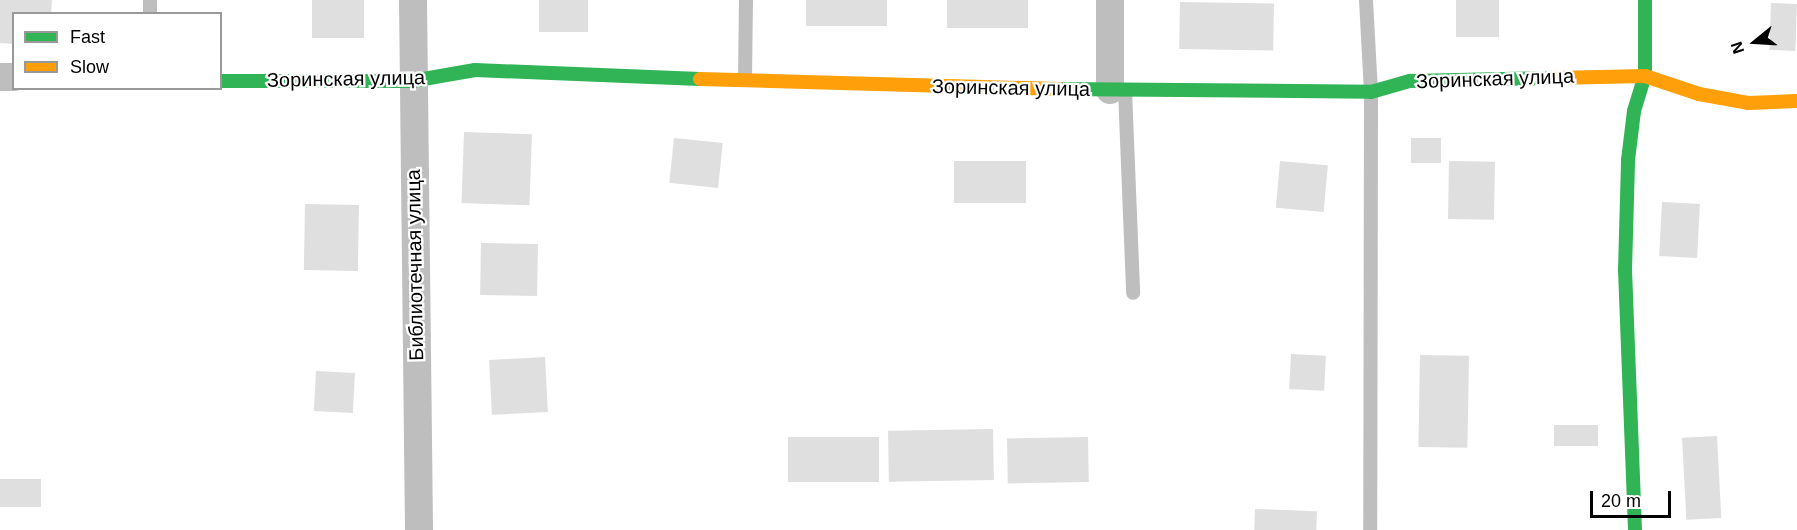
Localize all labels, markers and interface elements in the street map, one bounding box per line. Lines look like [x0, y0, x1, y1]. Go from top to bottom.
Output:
legend [12, 12, 222, 90]
north arrow [1725, 12, 1785, 72]
text: Fast [70, 27, 105, 47]
text: N [1728, 40, 1747, 56]
text: Slow [70, 57, 109, 77]
street label: Зоринская улица [1416, 64, 1574, 94]
street label: Зоринская улица [267, 66, 425, 92]
street label: Зоринская улица [932, 75, 1090, 101]
street label: Библиотечная улица [401, 169, 429, 361]
scale bar [1593, 479, 1674, 517]
text: 20 m [1601, 491, 1641, 511]

